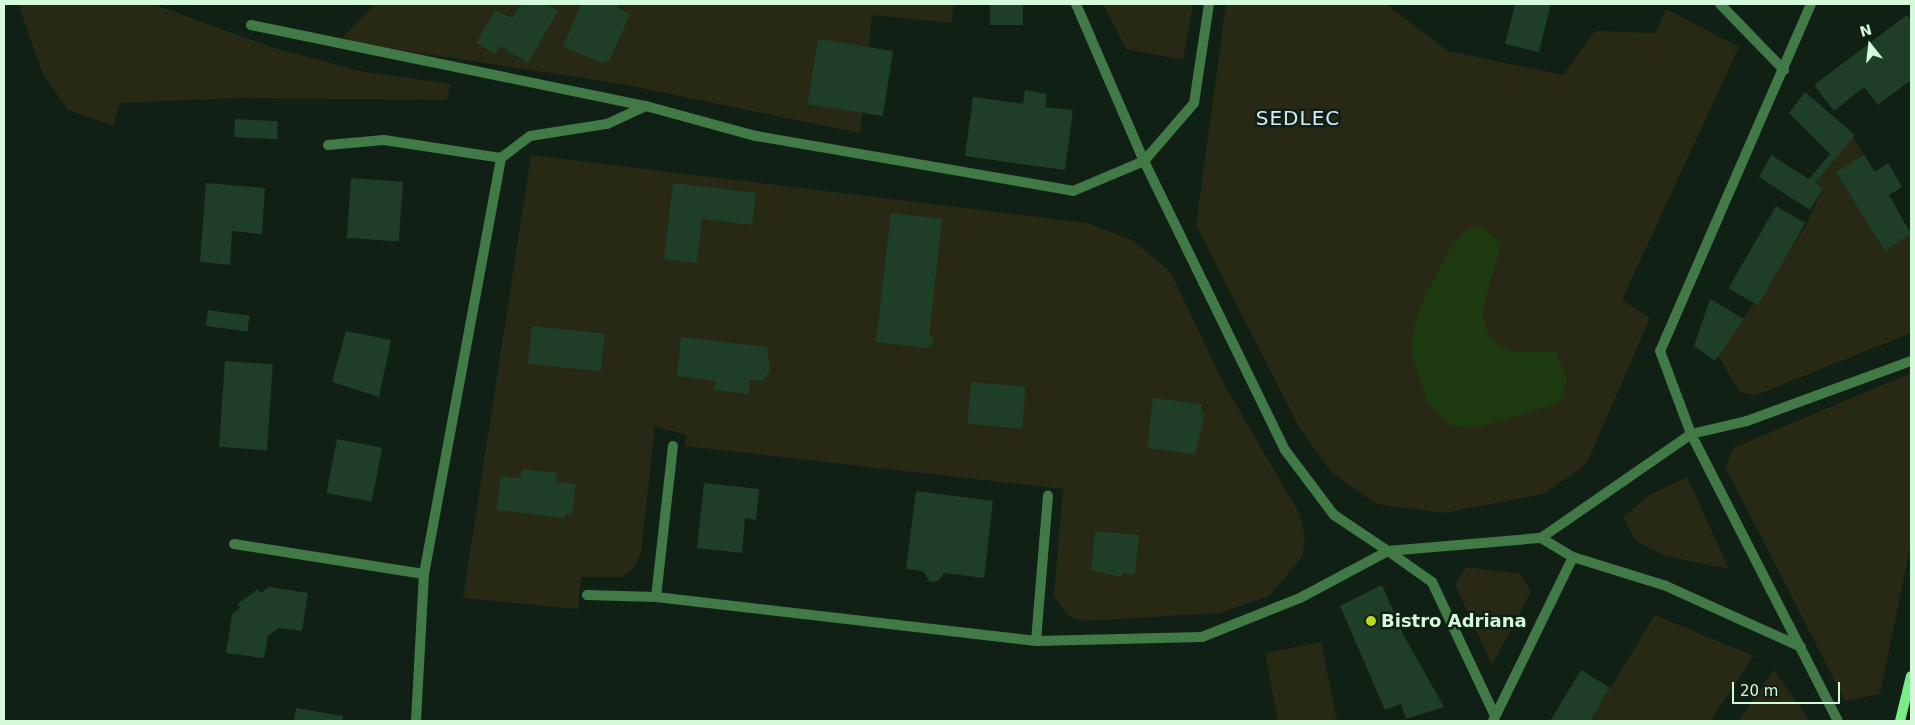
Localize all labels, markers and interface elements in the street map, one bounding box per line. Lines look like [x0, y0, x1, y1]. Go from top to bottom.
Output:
north arrow [1845, 20, 1895, 70]
text: N [1858, 21, 1874, 40]
district label: SEDLEC [1255, 106, 1341, 130]
place label: Bistro Adriana [1381, 610, 1527, 632]
marker: Bistro Adriana [1365, 615, 1377, 627]
scale bar [1735, 672, 1842, 704]
text: 20 m [1740, 682, 1778, 700]

